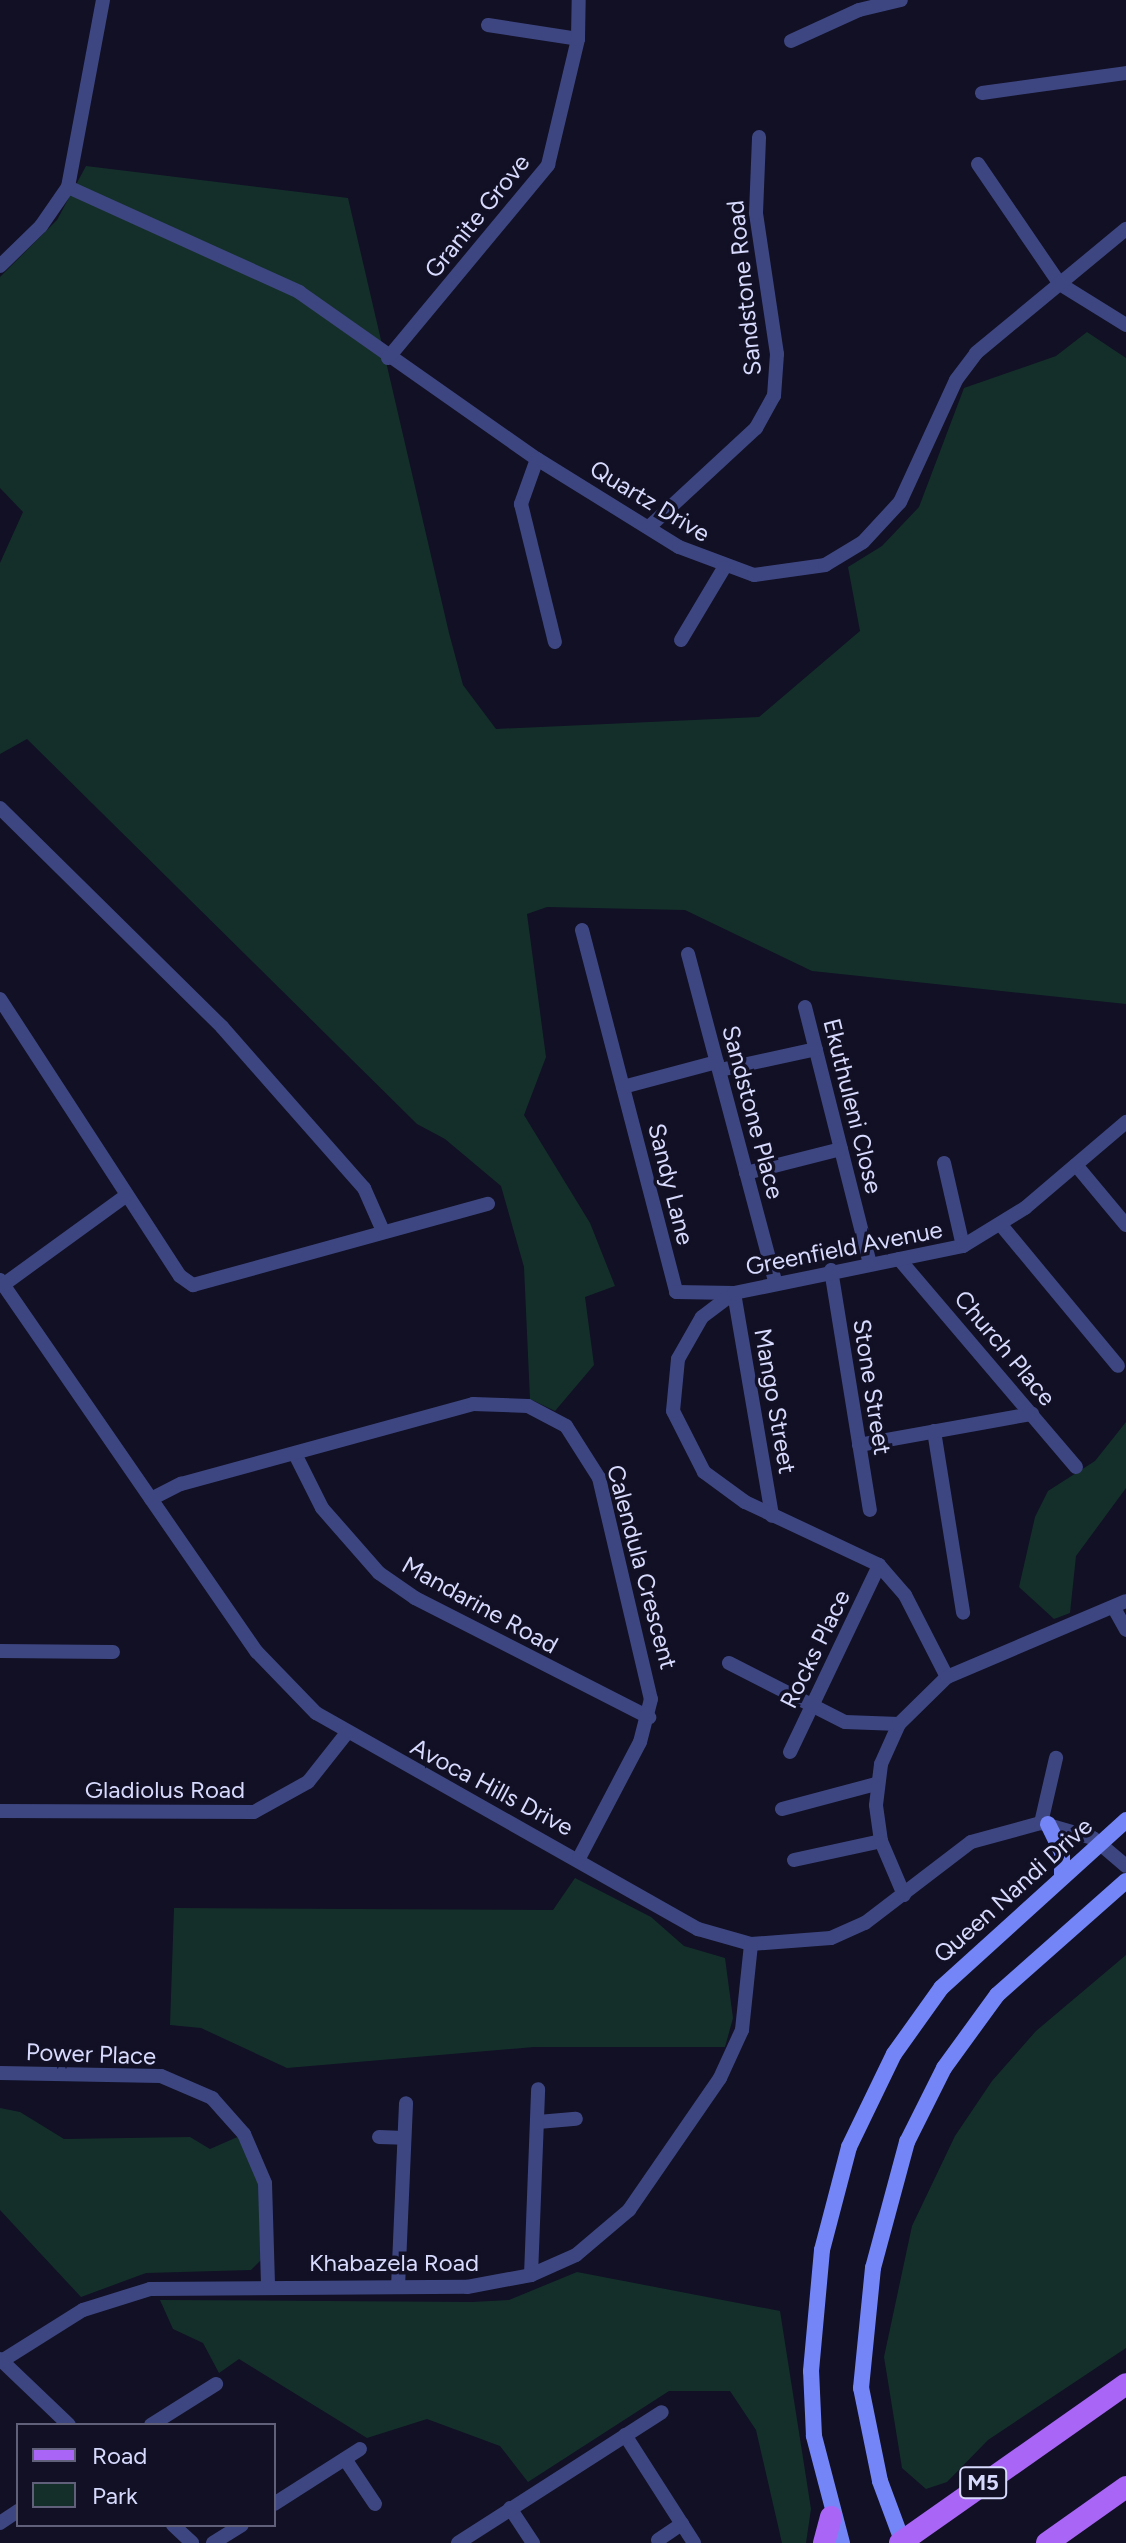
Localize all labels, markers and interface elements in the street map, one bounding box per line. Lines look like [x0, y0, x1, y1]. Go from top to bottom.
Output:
street label: Granite Grove [418, 148, 536, 284]
street label: Sandstone Road [720, 199, 768, 377]
street label: Quartz Drive [585, 454, 715, 548]
street label: Ekuthuleni Close [817, 1016, 889, 1196]
street label: Sandstone Place [716, 1022, 790, 1202]
street label: Sandy Lane [642, 1120, 700, 1248]
street label: Greenfield Avenue [743, 1215, 945, 1281]
street label: Church Place [948, 1284, 1062, 1412]
street label: Stone Street [847, 1317, 897, 1457]
street label: Mango Street [748, 1326, 802, 1476]
street label: Calendula Crescent [601, 1462, 683, 1672]
street label: Mandarine Road [397, 1550, 563, 1660]
street label: Rocks Place [774, 1585, 856, 1713]
street label: Avoca Hills Drive [406, 1732, 578, 1842]
street label: Gladiolus Road [85, 1776, 245, 1804]
street label: Queen Nandi Drive [928, 1811, 1098, 1969]
street label: Power Place [25, 2037, 157, 2071]
street label: Khabazela Road [309, 2249, 479, 2277]
legend [16, 2423, 276, 2527]
text: Road [92, 2441, 147, 2470]
road number: M5 [959, 2465, 1007, 2501]
text: Park [92, 2481, 138, 2510]

